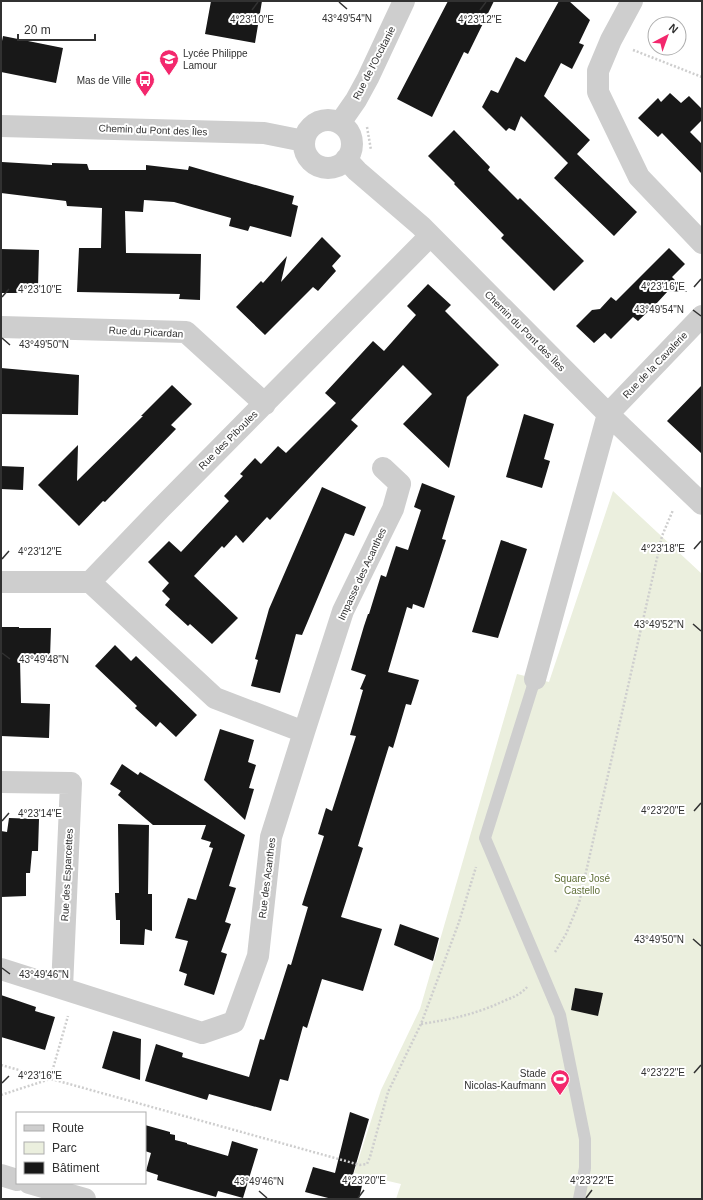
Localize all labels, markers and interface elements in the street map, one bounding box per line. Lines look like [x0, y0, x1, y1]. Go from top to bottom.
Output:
text: 43°49'54"N [322, 13, 372, 24]
text: 4°23'10"E [230, 14, 274, 25]
text: 4°23'12"E [458, 14, 502, 25]
scale bar [18, 16, 95, 42]
north arrow [647, 16, 687, 56]
text: N [667, 21, 681, 36]
text: 20 m [24, 23, 51, 37]
street label: Rue de l'Occitanie [351, 24, 397, 102]
school or university icon: Lycée Philippe Lamour [158, 48, 180, 76]
place label: Lycée Philippe Lamour [183, 48, 248, 71]
bus stop icon: Mas de Ville [134, 69, 156, 97]
place label: Mas de Ville [77, 75, 131, 86]
street label: Chemin du Pont des Îles [98, 122, 208, 137]
text: 4°23'16"E [641, 281, 685, 292]
text: 4°23'10"E [18, 284, 62, 295]
street label: Chemin du Pont des Îles [483, 288, 568, 373]
text: 43°49'54"N [634, 304, 684, 315]
street label: Rue du Picardan [109, 325, 183, 339]
street label: Rue de la Cavalerie [621, 329, 690, 400]
text: 43°49'50"N [19, 339, 69, 350]
street label: Rue des Piboules [196, 408, 260, 472]
street label: Impasse des Acanthes [336, 526, 388, 622]
text: 4°23'18"E [641, 543, 685, 554]
text: 4°23'12"E [18, 546, 62, 557]
text: 43°49'52"N [634, 619, 684, 630]
text: 43°49'48"N [19, 654, 69, 665]
text: 4°23'20"E [641, 805, 685, 816]
text: 4°23'14"E [18, 808, 62, 819]
street label: Rue des Esparcettes [59, 828, 75, 922]
street label: Rue des Acanthes [257, 837, 277, 919]
park label: Square José Castello [554, 873, 611, 896]
text: 43°49'50"N [634, 934, 684, 945]
text: 43°49'46"N [19, 969, 69, 980]
text: 4°23'22"E [641, 1067, 685, 1078]
place label: Stade Nicolas-Kaufmann [464, 1068, 546, 1091]
sports icon: Stade Nicolas-Kaufmann [549, 1068, 571, 1096]
text: 4°23'16"E [18, 1070, 62, 1081]
legend [16, 1112, 146, 1184]
text: Route [52, 1121, 84, 1135]
text: Parc [52, 1141, 77, 1155]
text: Bâtiment [52, 1161, 100, 1175]
text: 4°23'20"E [342, 1175, 386, 1186]
text: 4°23'22"E [570, 1175, 614, 1186]
text: 43°49'46"N [234, 1176, 284, 1187]

